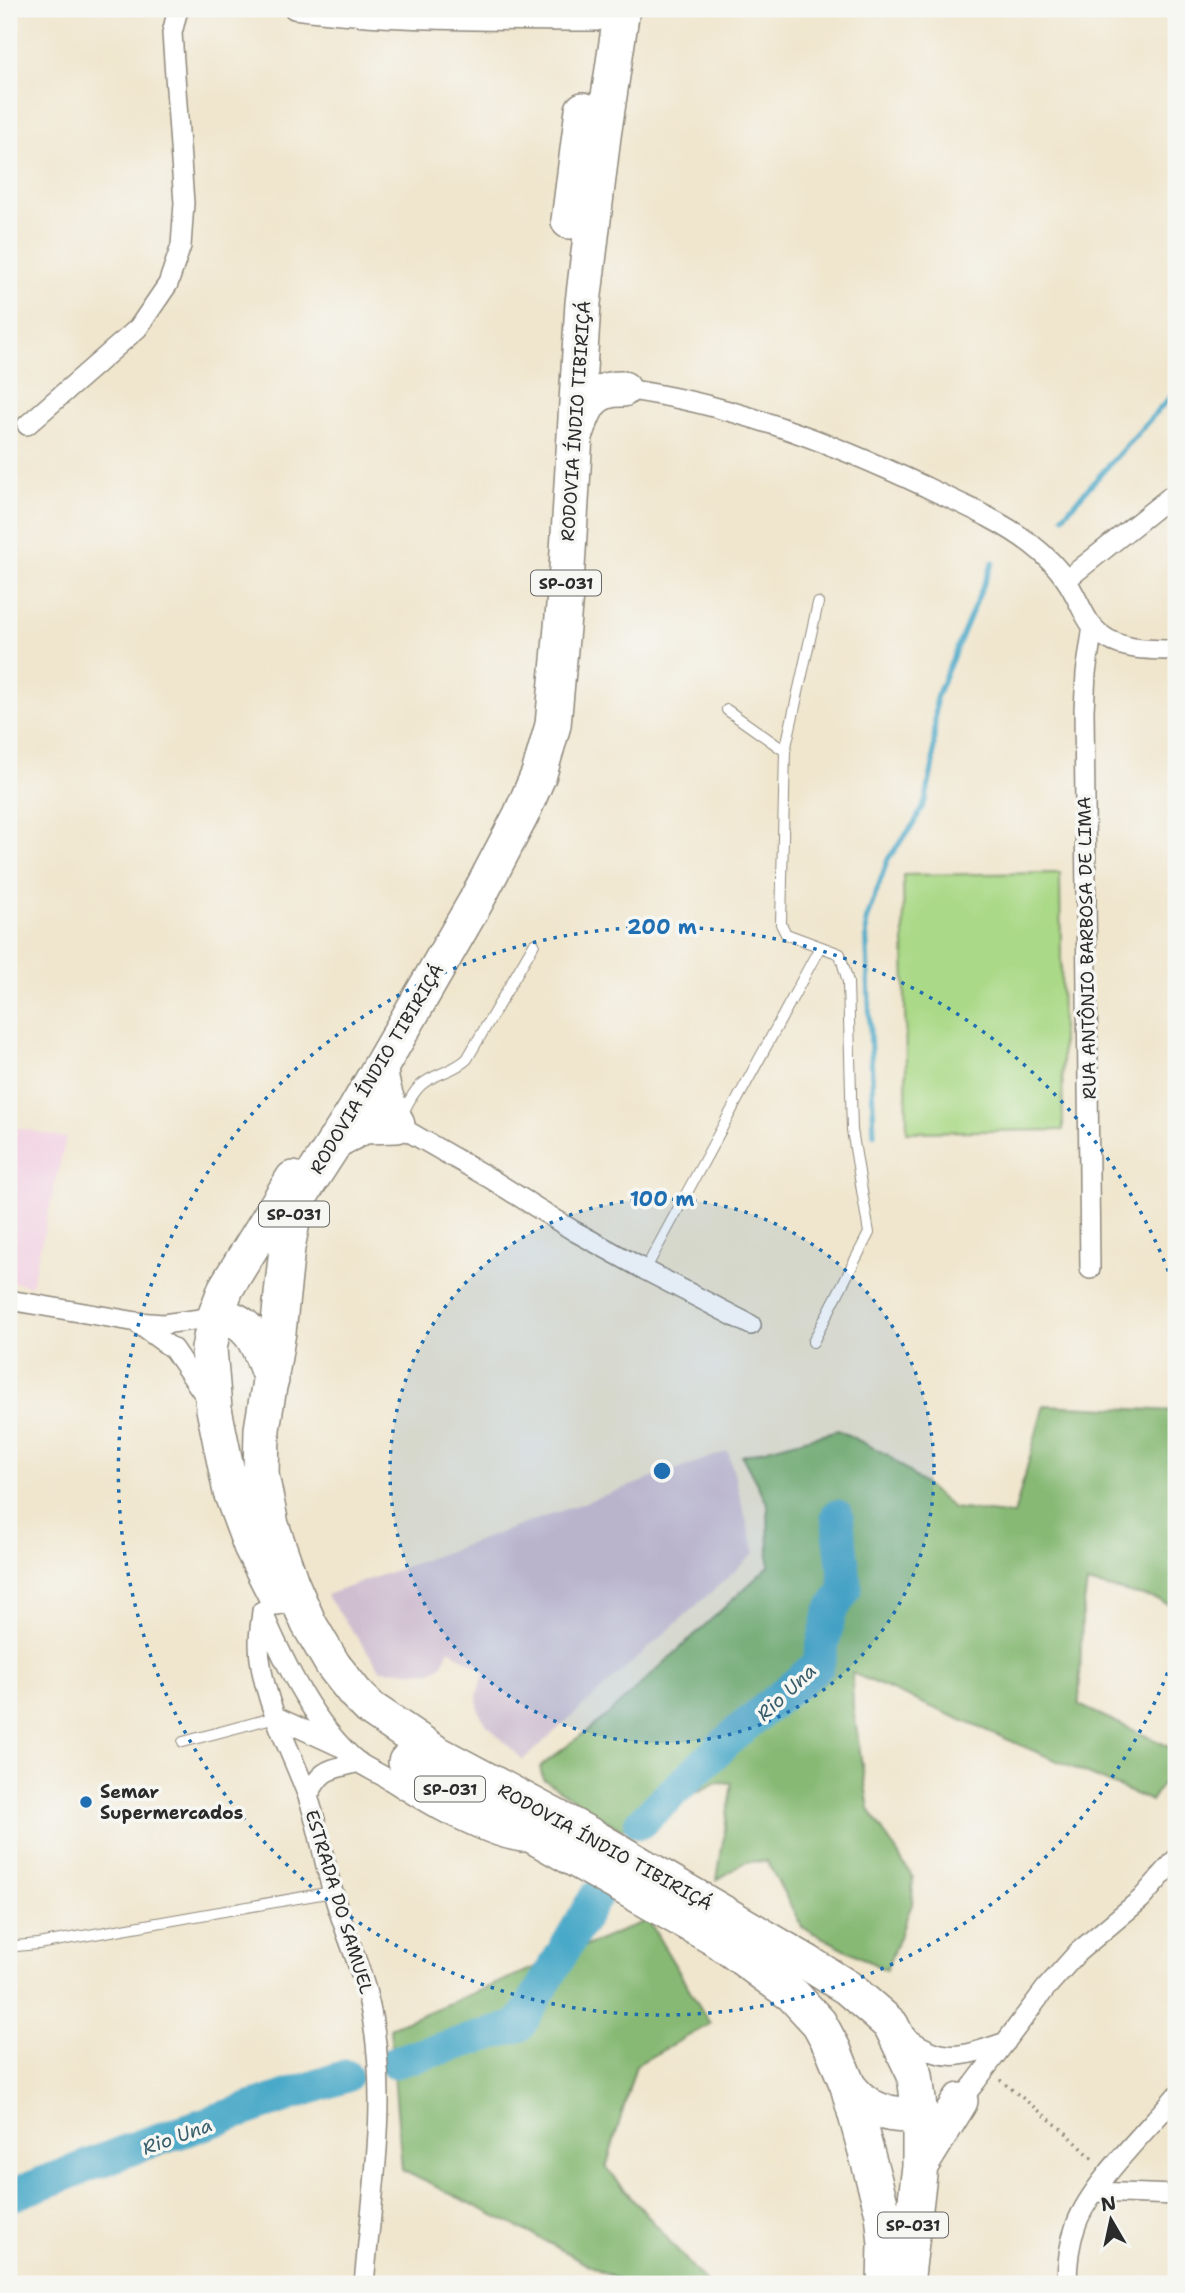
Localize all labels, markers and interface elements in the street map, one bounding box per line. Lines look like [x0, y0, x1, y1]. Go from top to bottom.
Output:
street label: RODOVIA ÍNDIO TIBIRIÇÁ [556, 300, 596, 542]
road number: SP-031 [531, 570, 601, 596]
street label: RUA ANTÔNIO BARBOSA DE LIMA [1072, 796, 1102, 1100]
text: 200 m [627, 913, 697, 941]
street label: RODOVIA ÍNDIO TIBIRIÇÁ [305, 959, 449, 1179]
text: 100 m [630, 1185, 694, 1213]
road number: SP-031 [259, 1202, 329, 1226]
centre of rings [650, 1459, 674, 1483]
water label: Rio Una [751, 1658, 821, 1726]
road number: SP-031 [415, 1777, 485, 1802]
street label: RODOVIA ÍNDIO TIBIRIÇÁ [494, 1778, 716, 1916]
place label: Semar Supermercados [100, 1780, 243, 1825]
marker: Semar Supermercados [78, 1794, 94, 1810]
street label: ESTRADA DO SAMUEL [300, 1807, 378, 1997]
water label: Rio Una [139, 2112, 216, 2161]
north arrow [1076, 2184, 1146, 2254]
text: N [1099, 2190, 1118, 2217]
road number: SP-031 [878, 2212, 948, 2238]

